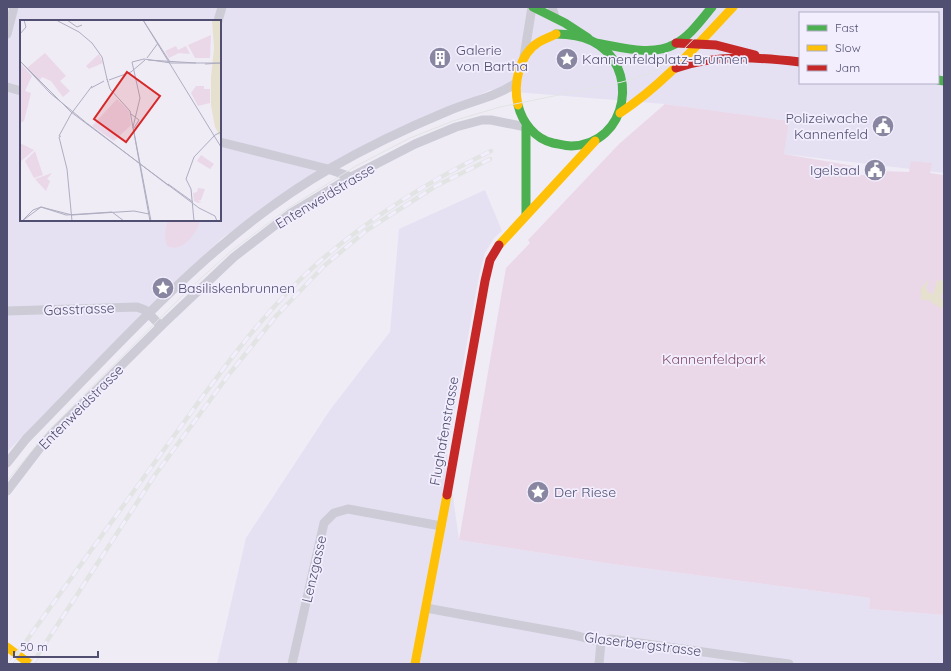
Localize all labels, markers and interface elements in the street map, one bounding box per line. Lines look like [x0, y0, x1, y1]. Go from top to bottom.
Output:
legend [799, 12, 939, 84]
inset map [20, 20, 221, 221]
text: Fast [835, 20, 859, 35]
text: Slow [835, 40, 861, 55]
place label: Galerie von Bartha [456, 41, 528, 75]
building icon: Galerie von Bartha [427, 45, 453, 71]
place icon: Kannenfeldplatz-Brunnen [554, 46, 580, 72]
place label: Kannenfeldplatz-Brunnen [582, 50, 748, 68]
text: Jam [835, 60, 860, 75]
place label: Polizeiwache Kannenfeld [785, 109, 868, 143]
public building icon: Polizeiwache Kannenfeld [870, 113, 896, 139]
public building icon: Igelsaal [862, 157, 888, 183]
street label: Entenweidstrasse [272, 159, 378, 233]
place label: Igelsaal [810, 161, 860, 179]
place icon: Basiliskenbrunnen [150, 275, 176, 301]
place label: Basiliskenbrunnen [178, 279, 295, 297]
street label: Gasstrasse [43, 299, 115, 319]
park label: Kannenfeldpark [662, 350, 766, 368]
street label: Entenweidstrasse [35, 361, 127, 453]
street label: Flughafenstrasse [426, 375, 462, 487]
place icon: Der Riese [525, 479, 551, 505]
place label: Der Riese [554, 483, 616, 501]
street label: Lenzgasse [298, 534, 330, 604]
street label: Glaserbergstrasse [584, 628, 703, 660]
scale bar [14, 633, 98, 659]
text: 50 m [20, 639, 48, 654]

